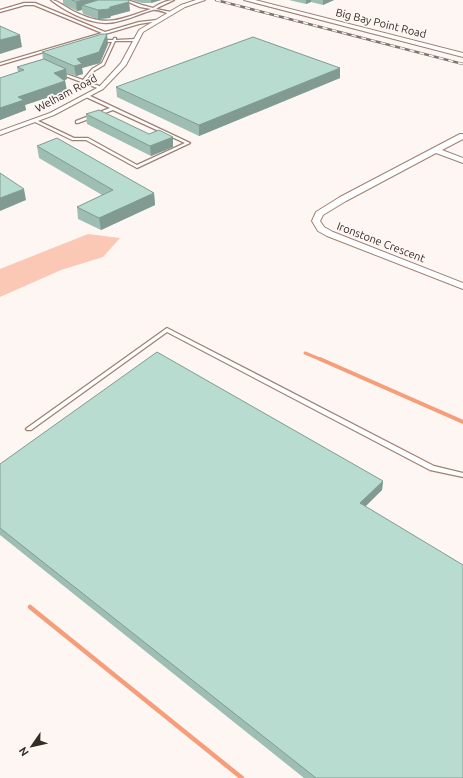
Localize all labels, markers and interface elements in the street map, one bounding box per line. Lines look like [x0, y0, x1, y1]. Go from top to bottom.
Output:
street label: Big Bay Point Road [334, 6, 428, 40]
street label: Welham Road [33, 72, 99, 114]
street label: Ironstone Crescent [335, 220, 427, 265]
north arrow [12, 726, 52, 766]
text: N [16, 745, 31, 758]

